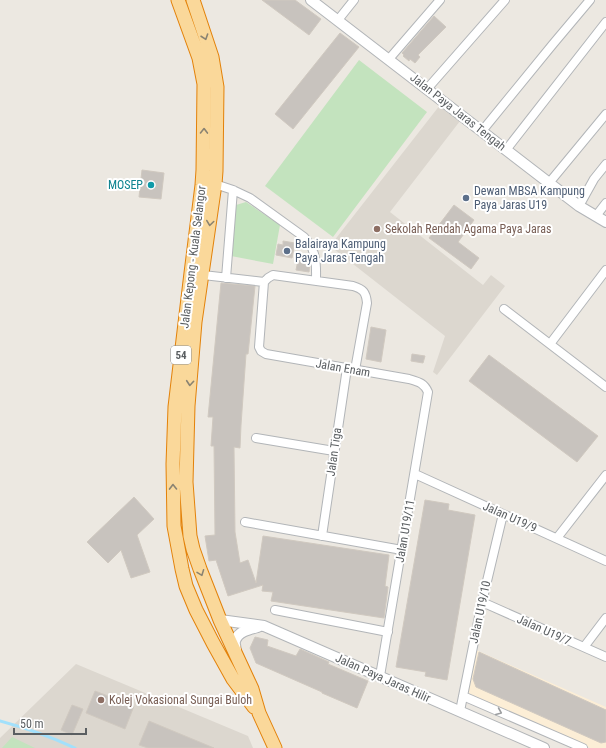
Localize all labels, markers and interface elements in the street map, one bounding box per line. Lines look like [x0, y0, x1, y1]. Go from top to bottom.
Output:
one-way arrow [201, 33, 209, 40]
street label: Jalan Paya Jaras Tengah [407, 70, 509, 154]
one-way arrow [200, 128, 208, 134]
place label: MOSEP [108, 178, 143, 192]
marker: MOSEP [146, 180, 156, 190]
street label: Jalan Kepong - Kuala Selangor [177, 184, 209, 329]
place label: Dewan MBSA Kampung Paya Jaras U19 [474, 184, 585, 212]
marker: Dewan MBSA Kampung Paya Jaras U19 [461, 193, 471, 203]
one-way arrow [206, 220, 215, 226]
place label: Sekolah Rendah Agama Paya Jaras [385, 222, 551, 236]
marker: Sekolah Rendah Agama Paya Jaras [372, 224, 382, 234]
place label: Balairaya Kampung Paya Jaras Tengah [295, 237, 386, 265]
marker: Balairaya Kampung Paya Jaras Tengah [282, 246, 292, 256]
road number: 54 [171, 346, 191, 364]
street label: Jalan Enam [315, 356, 371, 380]
one-way arrow [186, 380, 195, 386]
street label: Jalan Tiga [324, 426, 344, 477]
one-way arrow [169, 484, 177, 490]
street label: Jalan U19/11 [393, 499, 417, 563]
street label: Jalan U19/9 [481, 499, 539, 535]
one-way arrow [197, 569, 205, 576]
street label: Jalan U19/10 [467, 579, 493, 645]
street label: Jalan U19/7 [515, 612, 573, 648]
street label: Jalan Paya Jaras Hilir [333, 651, 433, 705]
place label: Kolej Vokasional Sungai Buloh [109, 693, 252, 707]
marker: Kolej Vokasional Sungai Buloh [96, 695, 106, 705]
one-way arrow [496, 707, 503, 715]
scale bar [14, 710, 86, 736]
text: 50 m [20, 717, 44, 731]

